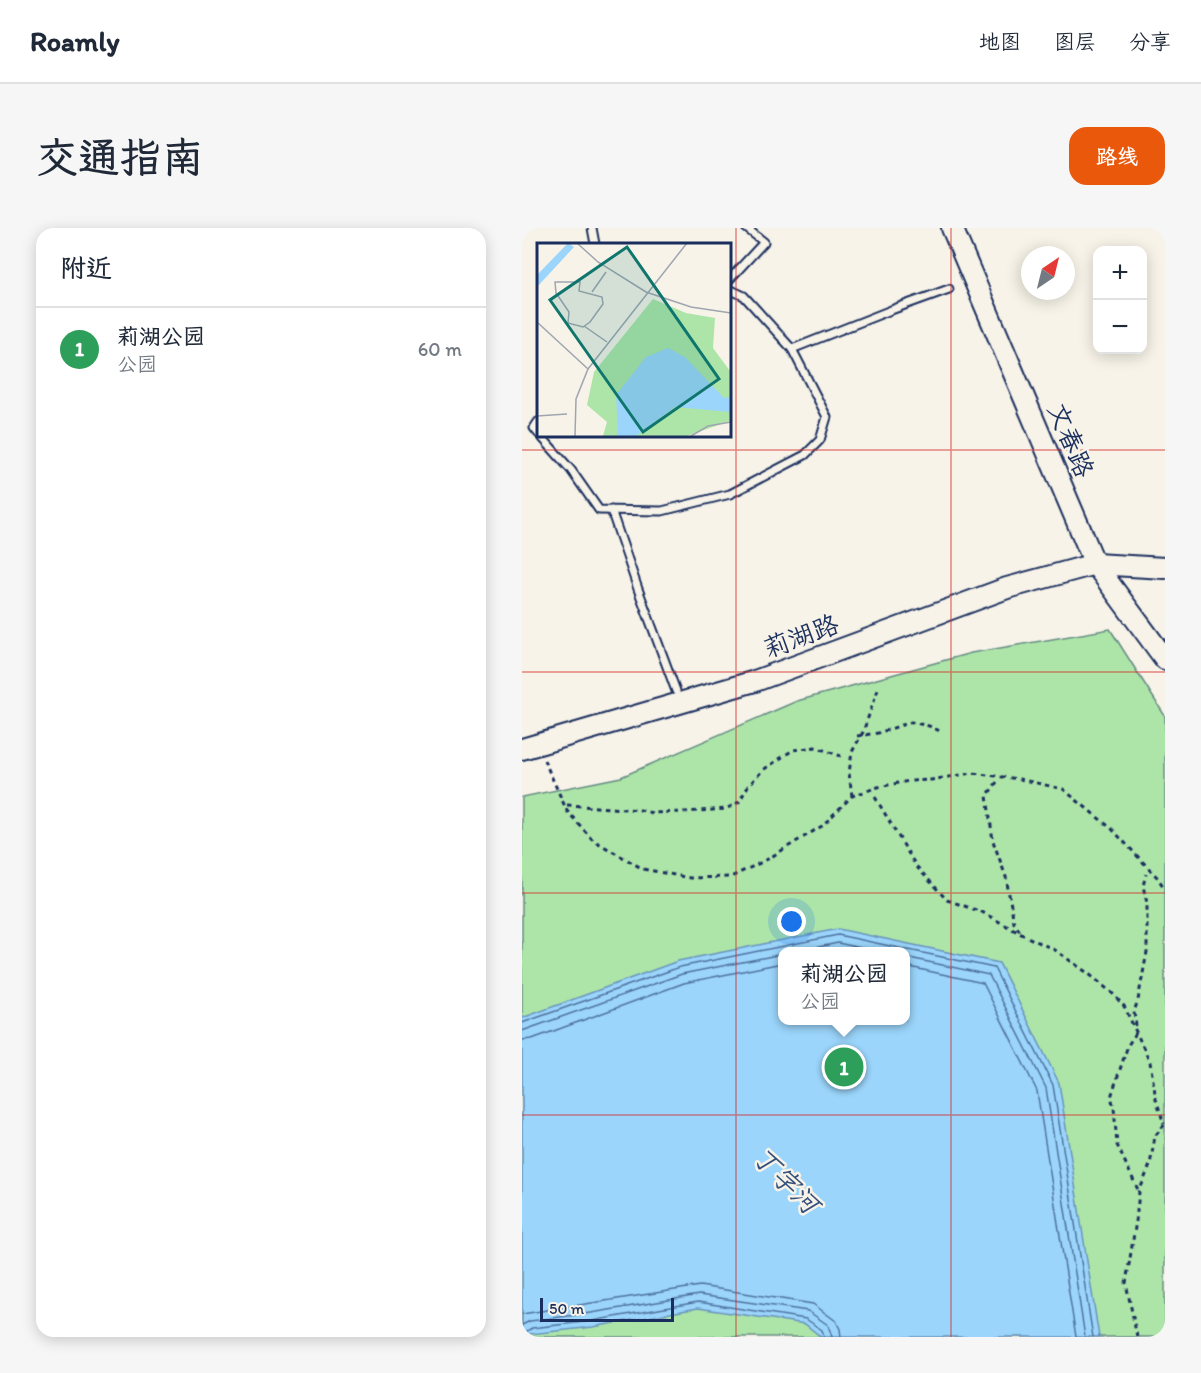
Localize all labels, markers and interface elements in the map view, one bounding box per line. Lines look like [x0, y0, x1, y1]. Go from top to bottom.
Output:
text: Roamly [30, 24, 120, 58]
text: 地图 [979, 29, 1021, 54]
text: 图层 [1054, 29, 1096, 54]
text: 分享 [1129, 29, 1171, 54]
button: 路线 [1069, 127, 1165, 185]
text: 交通指南 [36, 132, 204, 183]
inset map [537, 243, 730, 436]
north arrow [1021, 246, 1075, 300]
map controls [1093, 246, 1147, 354]
button: + [1093, 246, 1147, 300]
text: 附近 [60, 252, 112, 284]
button: − [1093, 300, 1147, 354]
text: 莉湖公园 [117, 323, 205, 350]
text: 1 [75, 337, 84, 361]
text: 60 m [418, 337, 462, 361]
text: 公园 [117, 352, 157, 376]
street label: 文春路 [1041, 398, 1101, 482]
street label: 莉湖路 [759, 608, 843, 664]
your location [777, 907, 806, 936]
popup [778, 947, 910, 1025]
text: 莉湖公园 [800, 960, 888, 987]
text: 公园 [800, 989, 840, 1013]
pin: 1 [824, 1044, 864, 1090]
water label: 丁字河 [746, 1140, 829, 1223]
scale bar [540, 1295, 674, 1322]
text: 50 m [549, 1299, 584, 1318]

